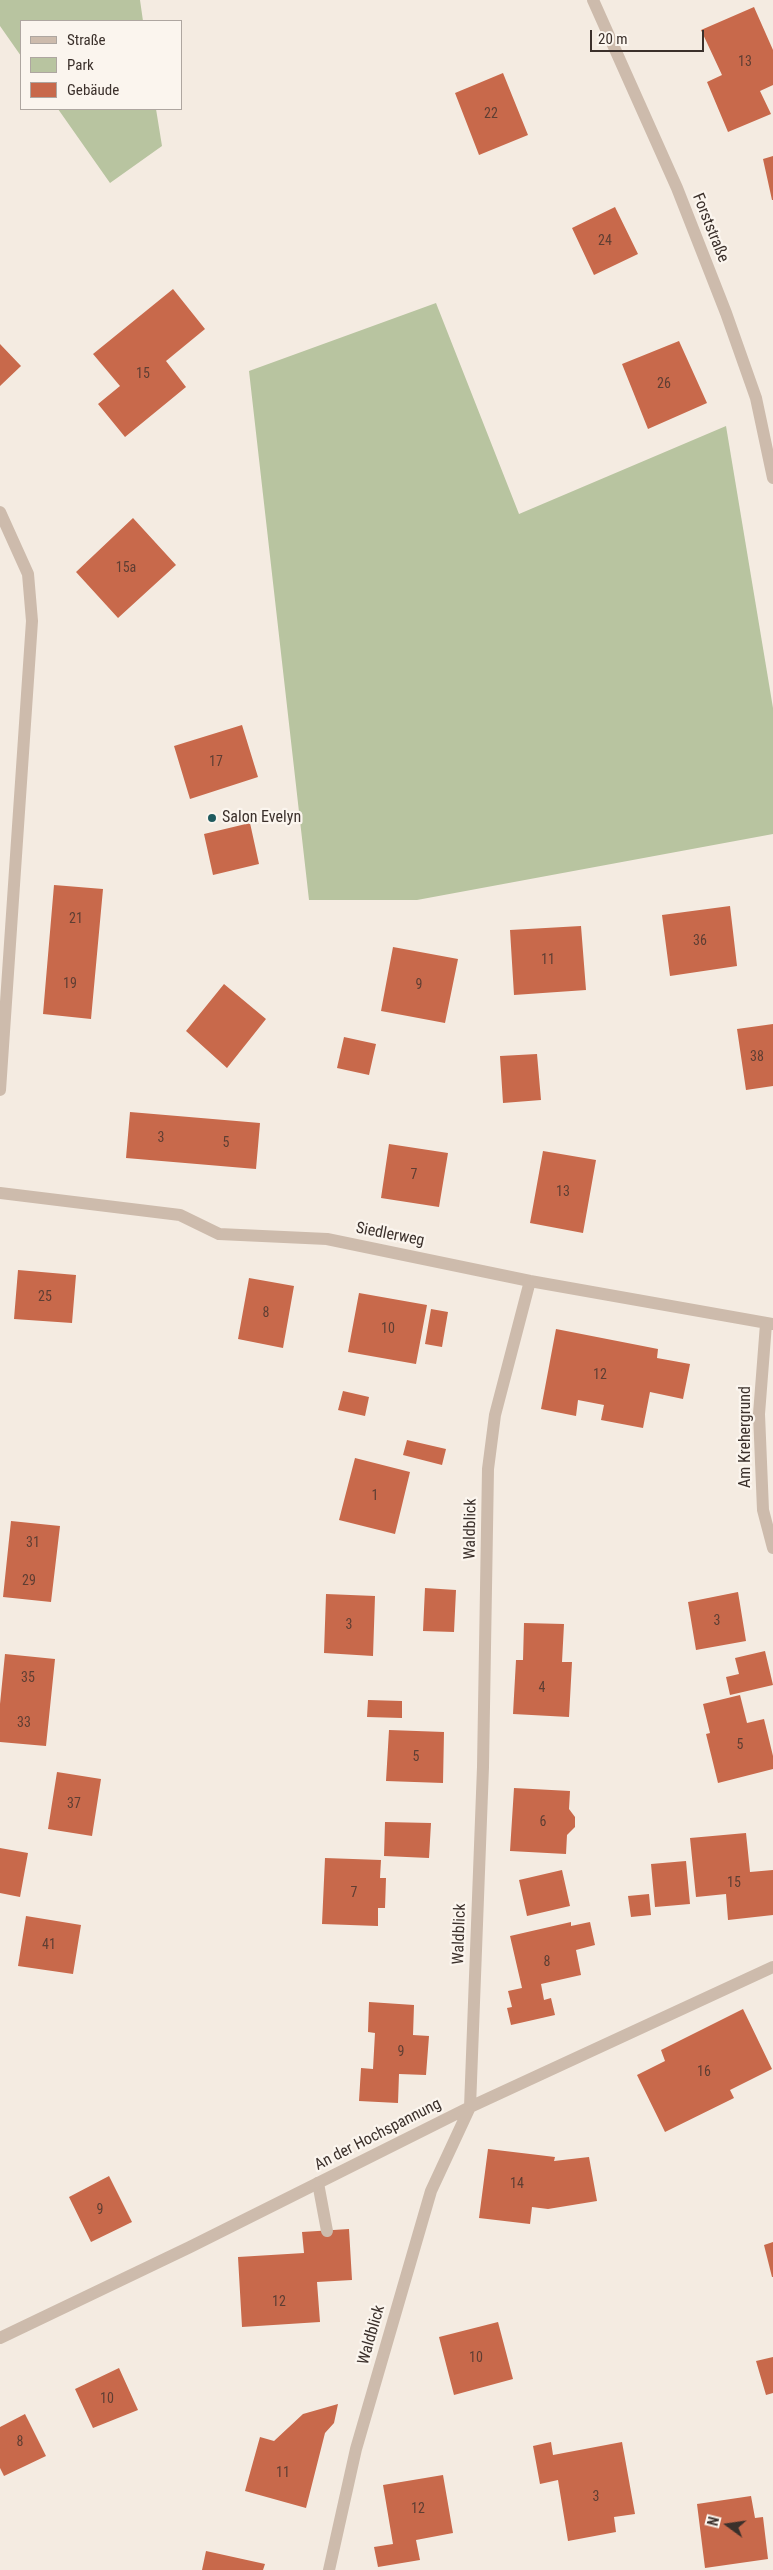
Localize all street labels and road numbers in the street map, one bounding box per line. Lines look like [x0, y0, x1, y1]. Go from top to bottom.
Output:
street label: Forststraße [688, 191, 732, 265]
street label: Siedlerweg [354, 1219, 426, 1251]
street label: Am Krehergrund [736, 1386, 756, 1488]
street label: Waldblick [461, 1498, 481, 1560]
street label: Waldblick [449, 1903, 471, 1965]
street label: An der Hochspannung [312, 2095, 444, 2175]
street label: Waldblick [354, 2303, 390, 2367]

